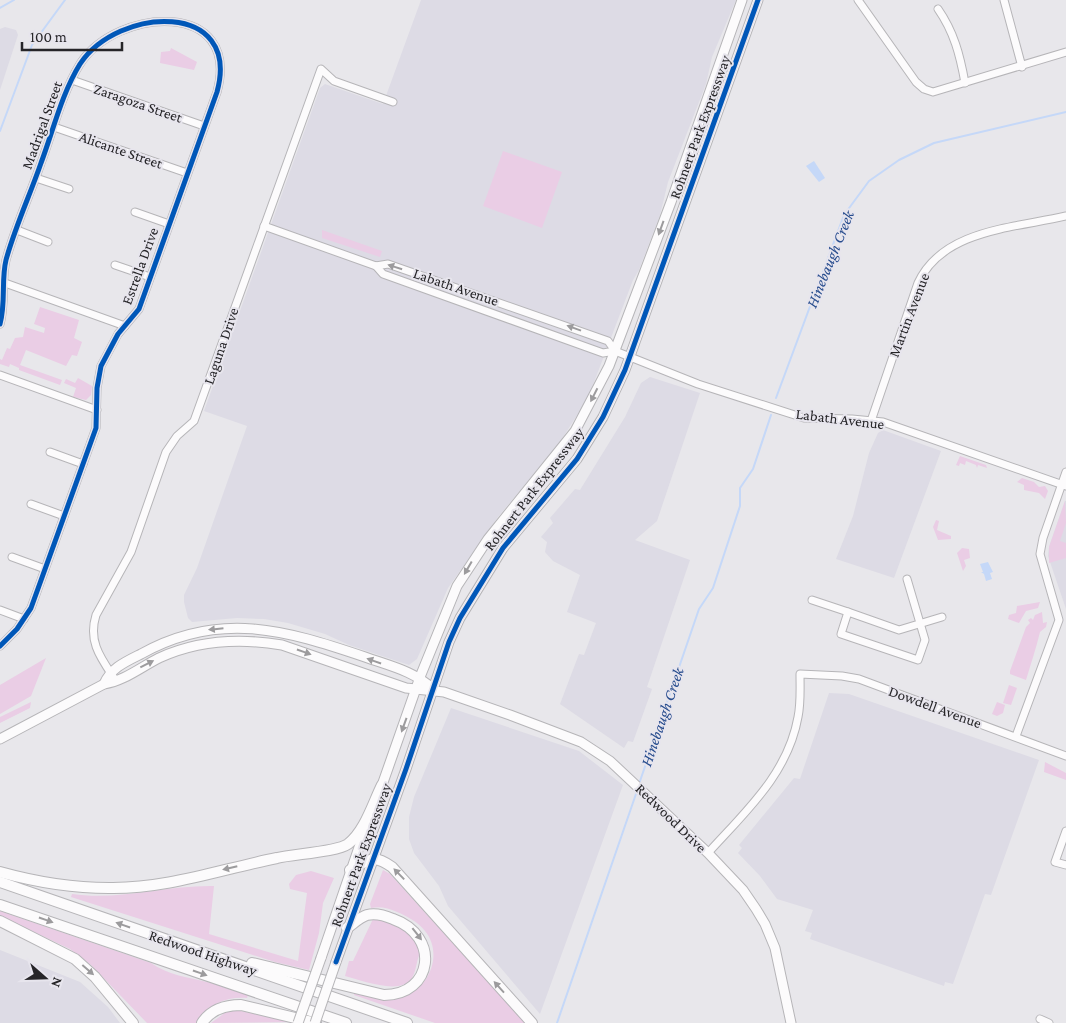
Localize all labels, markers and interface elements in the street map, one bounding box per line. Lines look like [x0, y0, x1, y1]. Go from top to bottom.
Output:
scale bar [22, 20, 122, 52]
text: 100 m [30, 29, 67, 45]
street label: Rohnert Park Expressway [667, 53, 734, 201]
street label: Madrigal Street [19, 78, 67, 172]
street label: Zaragoza Street [91, 80, 185, 127]
street label: Alicante Street [77, 128, 166, 172]
water label: Hinebaugh Creek [803, 207, 859, 310]
one-way arrow [657, 220, 664, 235]
street label: Estrella Drive [119, 225, 161, 307]
one-way arrow [387, 263, 402, 271]
street label: Labath Avenue [411, 265, 501, 309]
street label: Martin Avenue [886, 270, 933, 359]
street label: Laguna Drive [200, 305, 243, 387]
one-way arrow [566, 324, 581, 332]
one-way arrow [590, 388, 598, 402]
street label: Labath Avenue [795, 406, 886, 432]
street label: Rohnert Park Expressway [481, 424, 588, 554]
one-way arrow [463, 562, 472, 575]
one-way arrow [208, 625, 224, 633]
one-way arrow [297, 648, 312, 656]
one-way arrow [366, 657, 381, 665]
one-way arrow [140, 660, 154, 668]
water label: Hinebaugh Creek [637, 664, 688, 769]
street label: Dowdell Avenue [886, 683, 984, 731]
one-way arrow [400, 718, 407, 733]
street label: Redwood Drive [632, 780, 710, 856]
street label: Rohnert Park Expressway [328, 781, 395, 929]
one-way arrow [222, 865, 238, 873]
one-way arrow [393, 868, 405, 880]
one-way arrow [39, 917, 54, 925]
one-way arrow [115, 921, 130, 929]
street label: Redwood Highway [147, 927, 259, 980]
one-way arrow [411, 927, 422, 940]
north arrow [20, 953, 70, 1003]
one-way arrow [81, 965, 94, 976]
one-way arrow [193, 969, 208, 977]
text: N [48, 975, 66, 990]
one-way arrow [494, 980, 505, 993]

